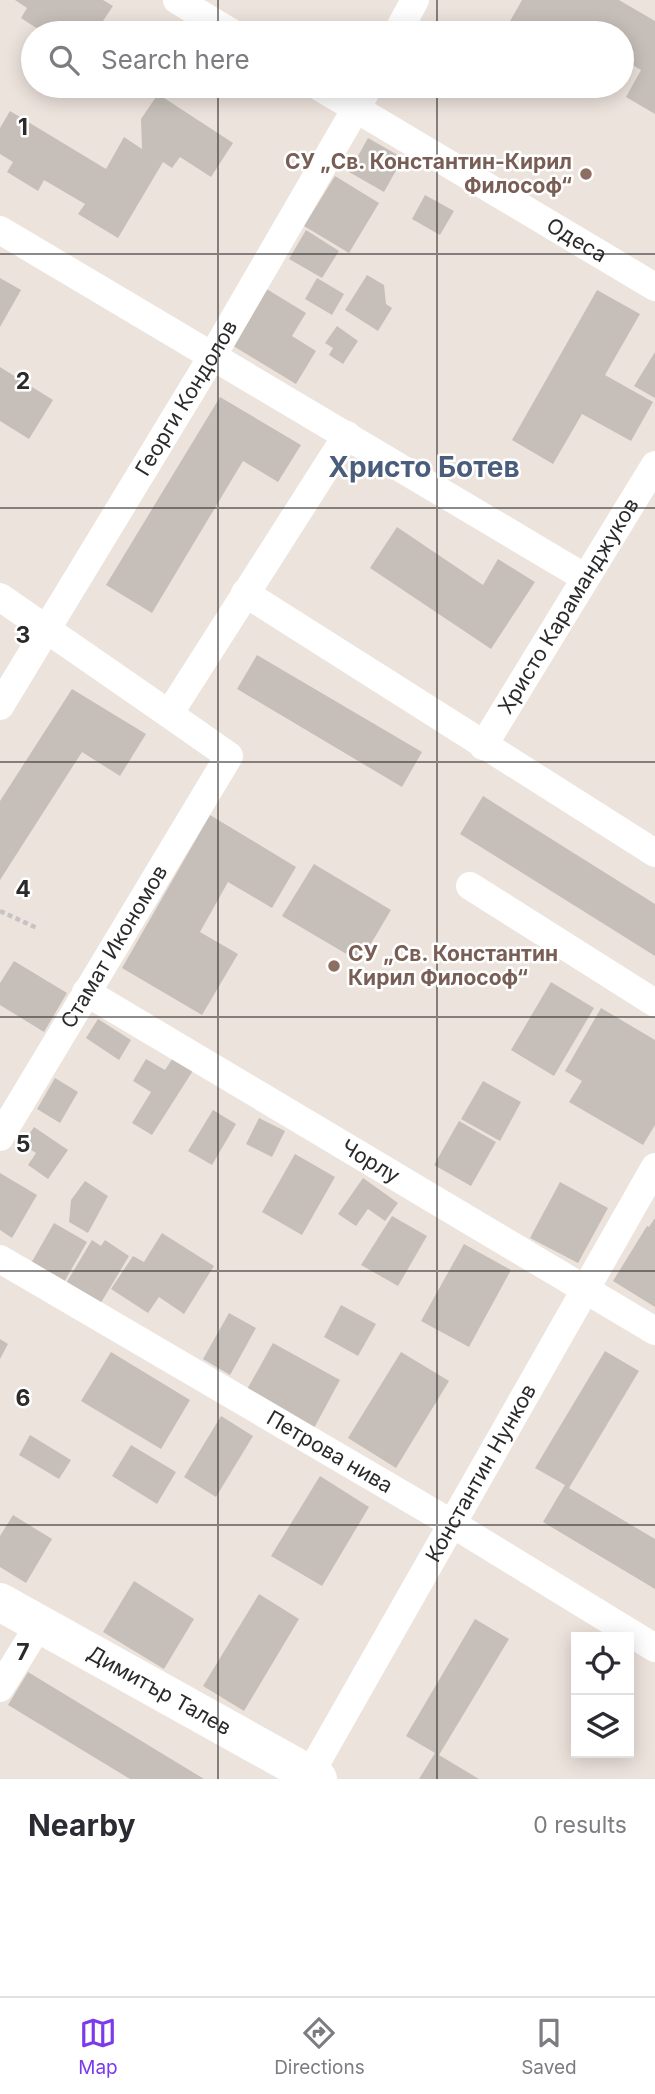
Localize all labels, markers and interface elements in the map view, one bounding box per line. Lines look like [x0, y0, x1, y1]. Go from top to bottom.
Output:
search box [21, 21, 634, 98]
icon: search [45, 41, 83, 79]
text: Search here [101, 44, 250, 75]
text: 1 [18, 113, 28, 141]
place label: СУ „Св. Константин-Кирил Философ“ [285, 149, 572, 198]
marker: СУ „Св. Константин-Кирил Философ“ [578, 166, 594, 182]
street label: Одеса [542, 212, 611, 267]
street label: Георги Кондолов [130, 316, 242, 480]
text: 2 [16, 367, 30, 395]
district label: Христо Ботев [328, 450, 520, 484]
street label: Христо Караманджуков [493, 494, 644, 718]
text: 3 [16, 621, 30, 649]
street label: Стамат Икономов [55, 860, 172, 1032]
text: 4 [15, 875, 31, 903]
place label: СУ „Св. Константин Кирил Философ“ [348, 941, 558, 990]
marker: СУ „Св. Константин Кирил Философ“ [326, 958, 342, 974]
text: 5 [16, 1130, 30, 1158]
street label: Чорлу [337, 1134, 405, 1188]
street label: Константин Нунков [420, 1379, 541, 1566]
text: 6 [16, 1384, 30, 1412]
street label: Петрова нива [263, 1405, 397, 1498]
map controls [571, 1632, 634, 1758]
button: locate [571, 1632, 634, 1695]
text: 7 [16, 1638, 30, 1666]
street label: Димитър Талев [83, 1640, 236, 1740]
button: layers [571, 1695, 634, 1758]
text: Nearby [28, 1807, 136, 1843]
text: 0 results [533, 1811, 627, 1839]
tab: Map [78, 2014, 118, 2079]
tab: Directions [274, 2014, 365, 2079]
tab: Saved [521, 2014, 577, 2079]

